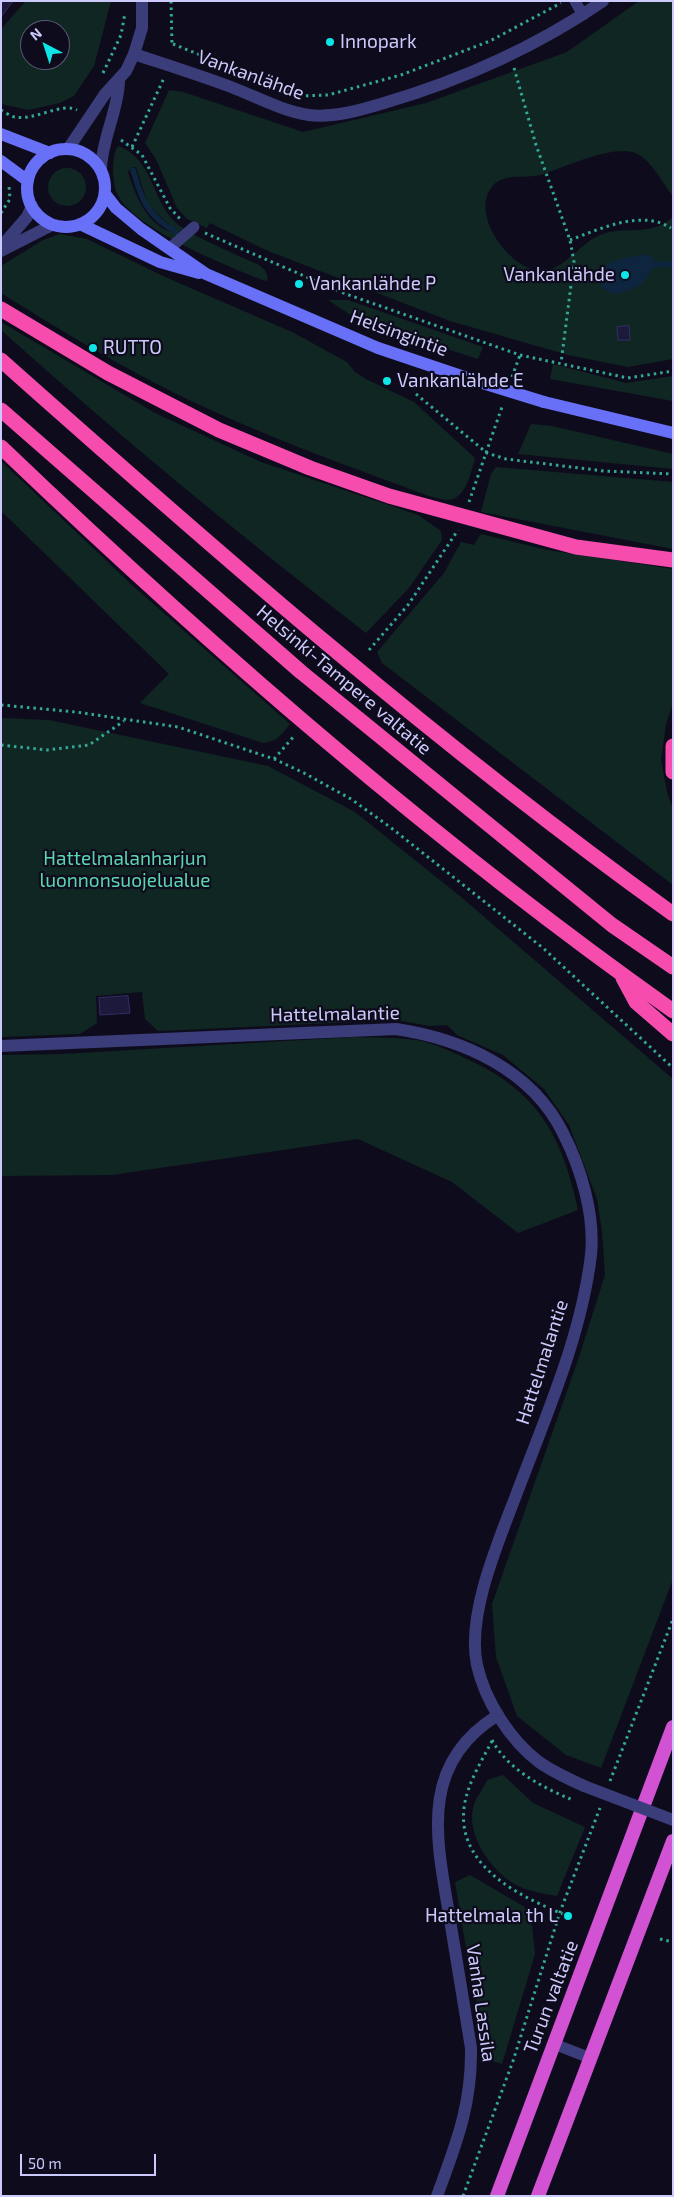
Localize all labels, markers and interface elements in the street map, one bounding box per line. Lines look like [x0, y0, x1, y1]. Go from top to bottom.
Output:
north arrow [20, 20, 70, 70]
text: N [26, 24, 45, 44]
place label: Innopark [340, 31, 417, 53]
marker: Innopark [324, 36, 336, 48]
street label: Vankanlähde [195, 45, 307, 105]
place label: Vankanlähde [503, 264, 615, 286]
marker: Vankanlähde [619, 269, 631, 281]
place label: Vankanlähde P [309, 273, 436, 295]
marker: Vankanlähde P [293, 278, 305, 290]
street label: Helsingintie [347, 305, 451, 361]
place label: RUTTO [103, 337, 162, 359]
marker: RUTTO [87, 342, 99, 354]
place label: Vankanlähde E [397, 370, 524, 392]
marker: Vankanlähde E [381, 375, 393, 387]
street label: Helsinki-Tampere valtatie [252, 600, 436, 760]
park label: Hattelmalanharjun luonnonsuojelualue [40, 848, 210, 892]
street label: Hattelmalantie [270, 1001, 400, 1027]
street label: Hattelmalantie [511, 1297, 573, 1427]
place label: Hattelmala th L [425, 1905, 558, 1927]
marker: Hattelmala th L [562, 1910, 574, 1922]
street label: Turun valtatie [519, 1937, 583, 2057]
street label: Vanha Lassila [461, 1943, 501, 2063]
scale bar [22, 2144, 159, 2176]
text: 50 m [28, 2154, 62, 2172]

